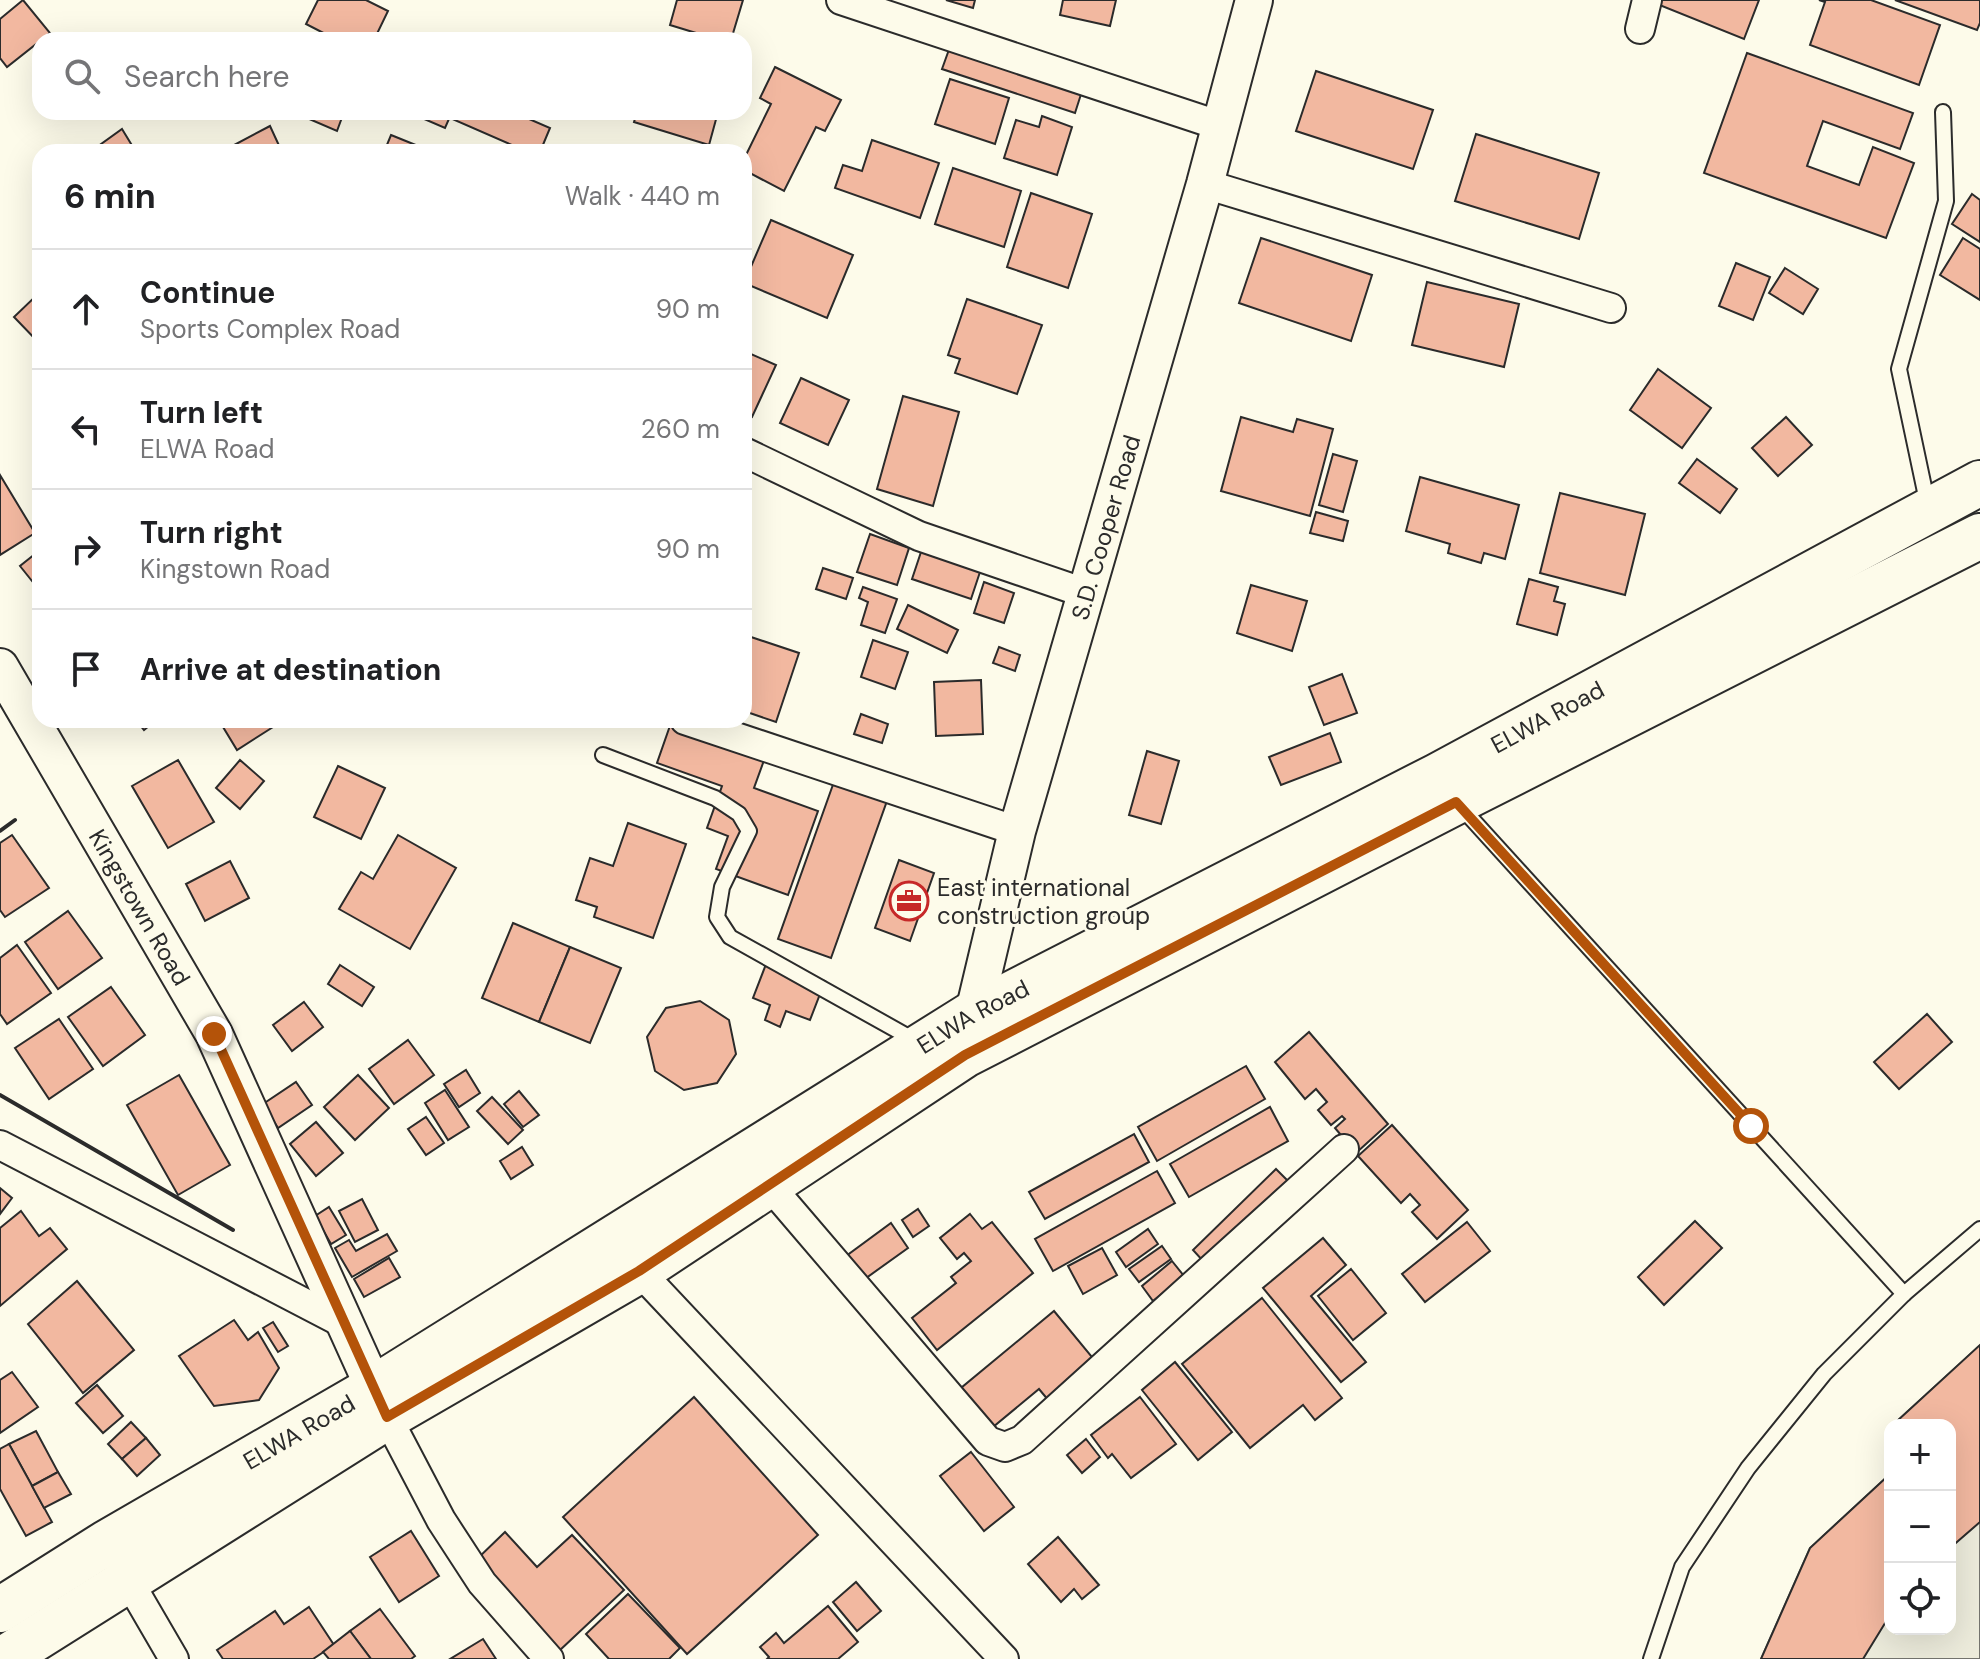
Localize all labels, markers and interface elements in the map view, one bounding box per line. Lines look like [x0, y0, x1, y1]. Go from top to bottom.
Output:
search box [32, 32, 752, 120]
icon: search [60, 54, 104, 98]
text: Search here [124, 57, 290, 96]
text: 6 min [64, 174, 156, 219]
text: Walk · 440 m [565, 179, 720, 213]
text: Continue [140, 273, 275, 312]
icon: ahead [64, 287, 108, 331]
text: 90 m [656, 292, 720, 326]
text: Sports Complex Road [140, 312, 400, 346]
text: Turn left [140, 393, 263, 432]
icon: left [64, 407, 108, 451]
text: 260 m [641, 412, 720, 446]
street label: S.D. Cooper Road [1064, 431, 1147, 623]
text: ELWA Road [140, 432, 275, 466]
text: Turn right [140, 513, 283, 552]
icon: right [64, 527, 108, 571]
text: 90 m [656, 532, 720, 566]
text: Kingstown Road [140, 552, 330, 586]
icon: arrive [64, 647, 108, 691]
text: Arrive at destination [140, 650, 441, 689]
street label: ELWA Road [1485, 673, 1609, 760]
street label: Kingstown Road [82, 823, 198, 991]
place label: East international construction group [937, 872, 1150, 931]
office icon: East international construction group [888, 880, 930, 922]
street label: ELWA Road [911, 972, 1034, 1060]
route end [196, 1016, 232, 1052]
route start [1733, 1108, 1769, 1144]
street label: ELWA Road [237, 1387, 360, 1476]
map controls [1884, 1419, 1956, 1635]
button: + [1884, 1419, 1956, 1491]
button: − [1884, 1491, 1956, 1563]
button: locate [1884, 1563, 1956, 1635]

